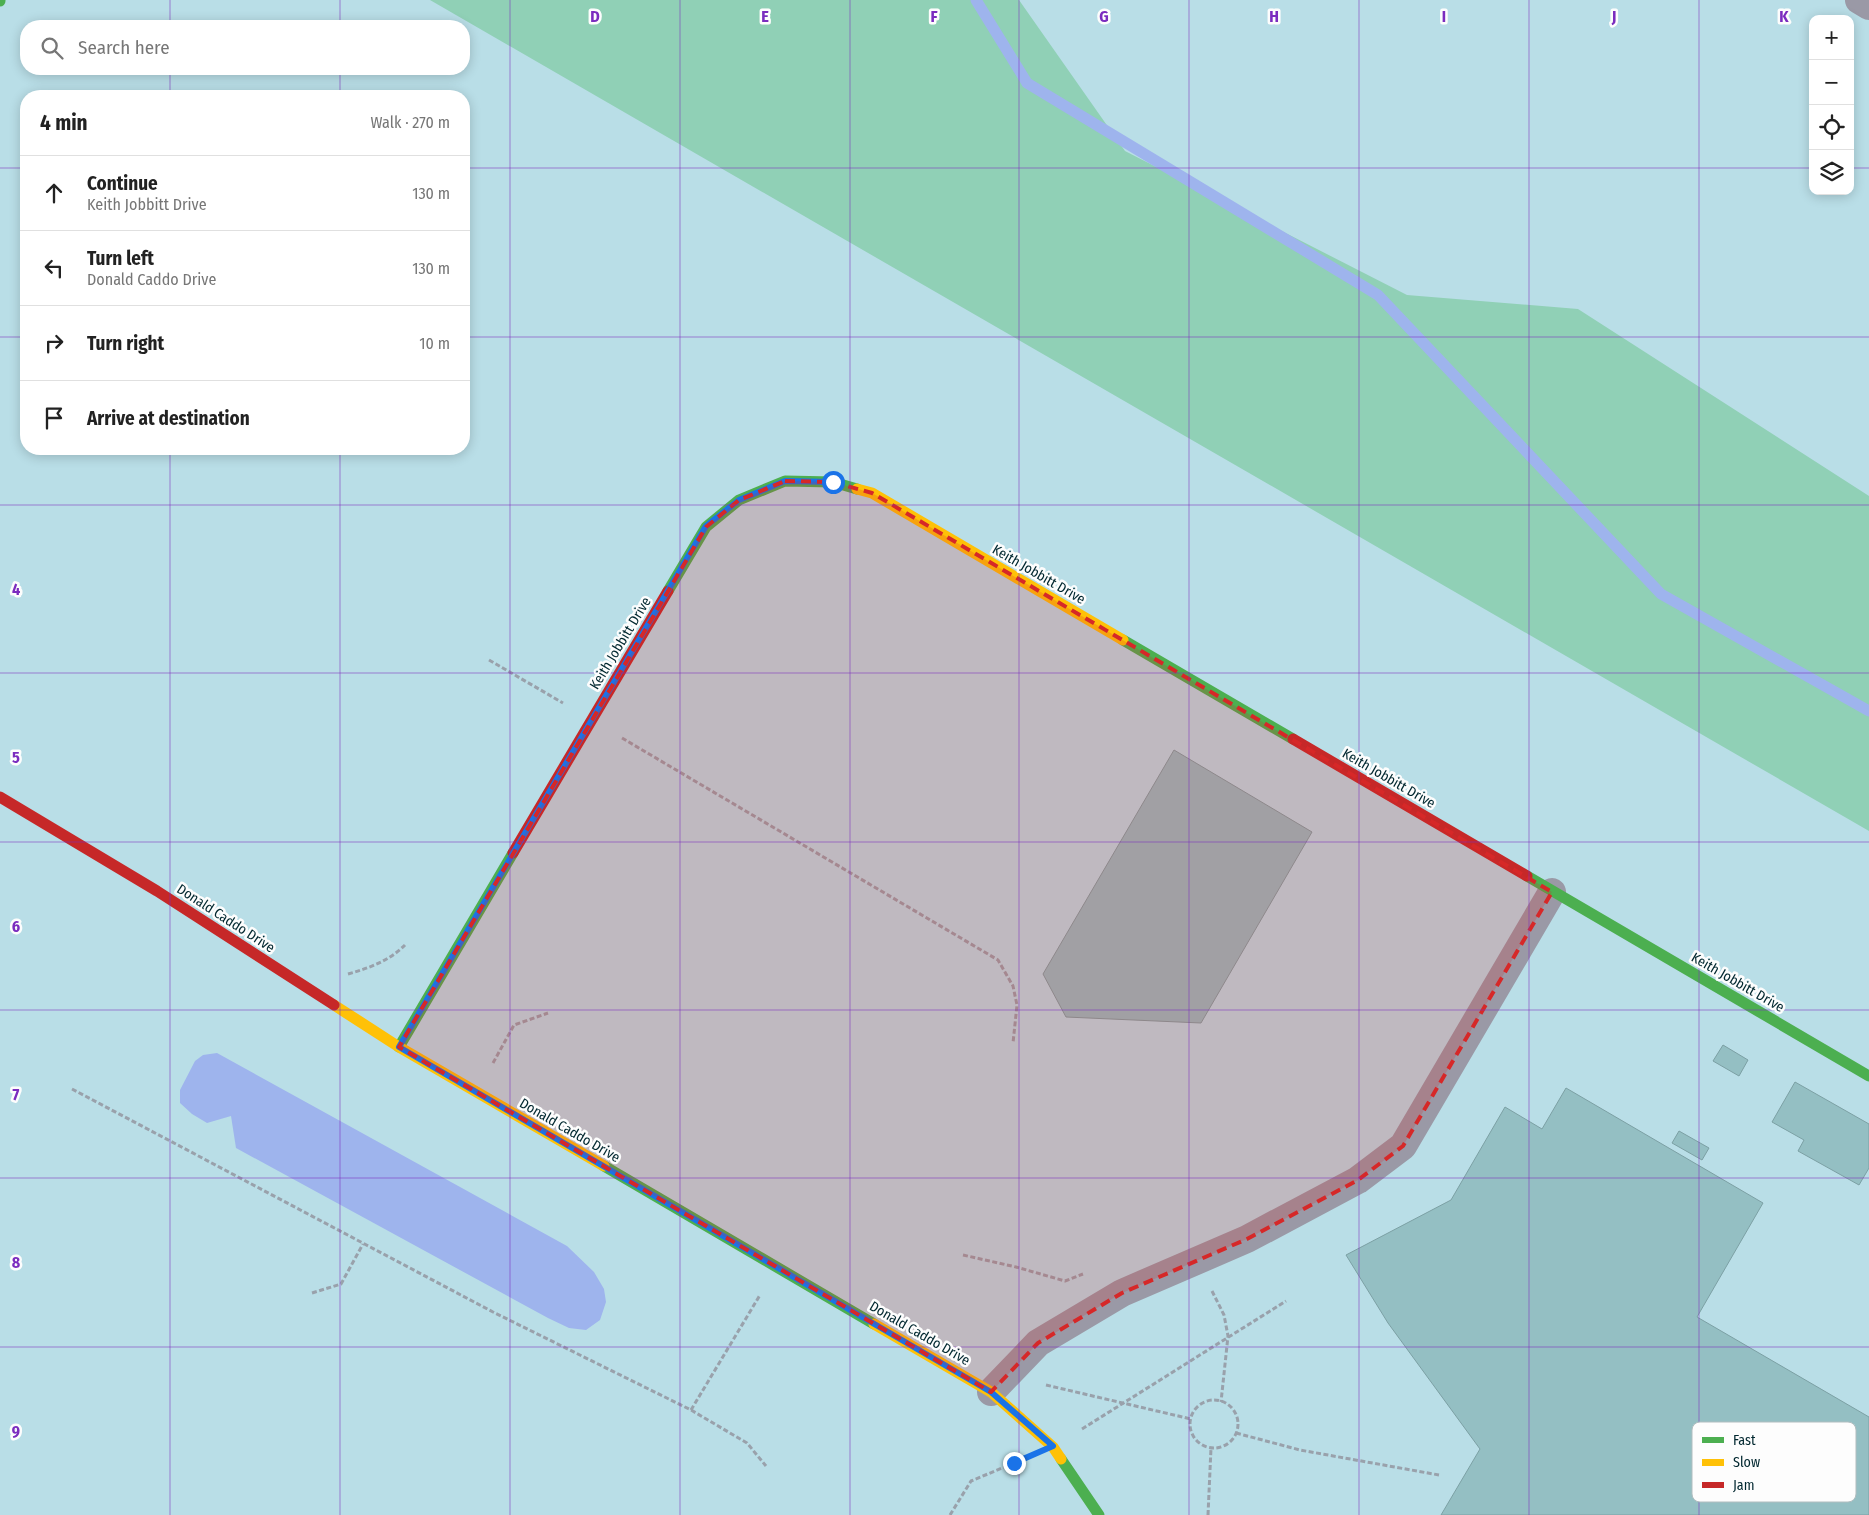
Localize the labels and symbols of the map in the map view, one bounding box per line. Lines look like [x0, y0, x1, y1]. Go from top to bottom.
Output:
text: D [590, 7, 600, 26]
text: E [761, 7, 769, 26]
text: F [930, 7, 938, 26]
text: G [1099, 7, 1109, 26]
text: H [1269, 7, 1279, 26]
text: I [1442, 7, 1446, 26]
text: J [1611, 7, 1616, 26]
text: K [1779, 7, 1789, 26]
route start [822, 471, 845, 494]
street label: Keith Jobbitt Drive [989, 541, 1088, 608]
text: 4 [12, 580, 20, 599]
street label: Keith Jobbitt Drive [586, 594, 655, 692]
street label: Keith Jobbitt Drive [1339, 745, 1438, 812]
text: 5 [12, 748, 20, 767]
street label: Donald Caddo Drive [174, 880, 278, 956]
text: 6 [12, 917, 20, 936]
street label: Keith Jobbitt Drive [1688, 949, 1787, 1016]
text: 7 [13, 1085, 20, 1104]
street label: Donald Caddo Drive [517, 1095, 623, 1166]
text: 8 [12, 1253, 21, 1272]
street label: Donald Caddo Drive [867, 1298, 973, 1369]
text: 9 [12, 1422, 20, 1441]
legend [1692, 1422, 1856, 1502]
text: Fast [1733, 1432, 1756, 1449]
route end [1003, 1452, 1026, 1475]
text: Slow [1733, 1454, 1760, 1471]
text: Jam [1733, 1477, 1754, 1494]

